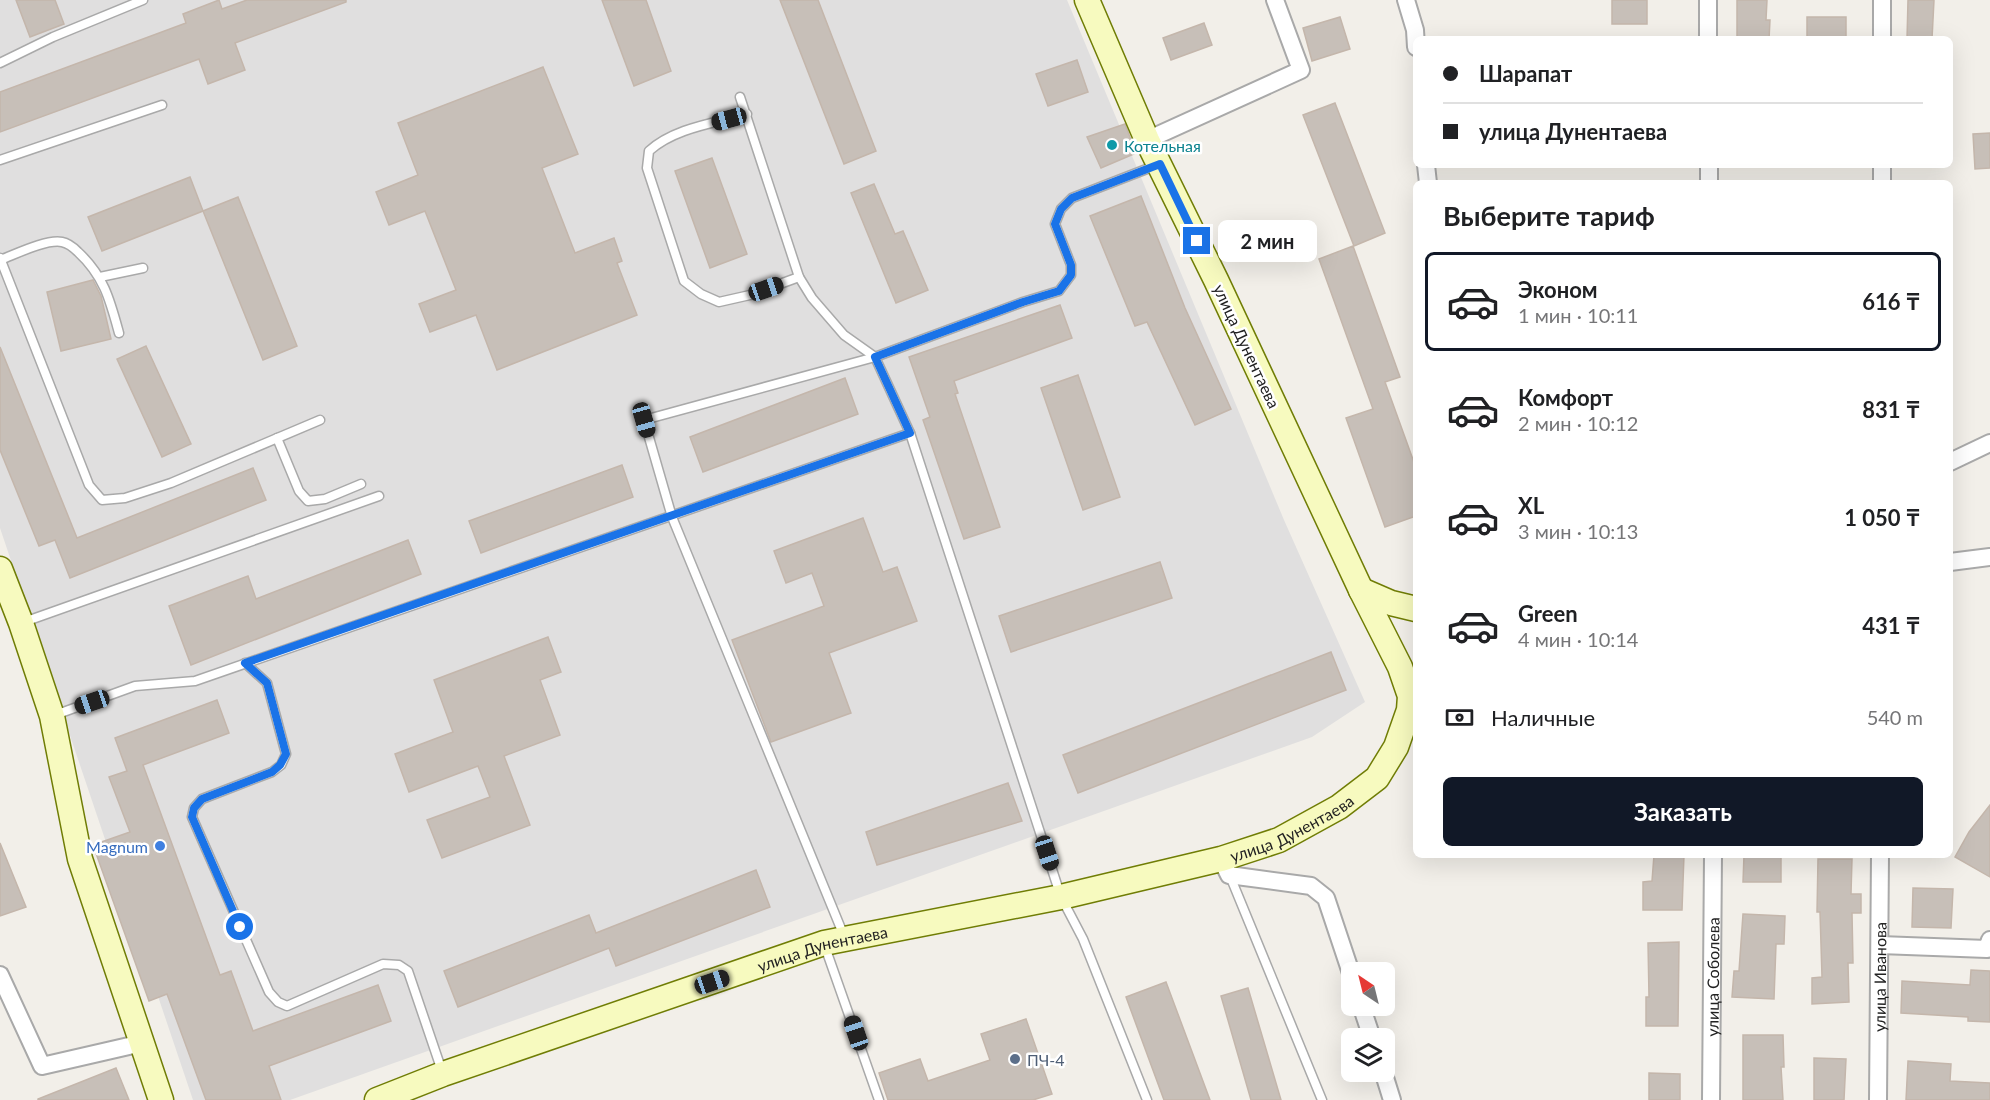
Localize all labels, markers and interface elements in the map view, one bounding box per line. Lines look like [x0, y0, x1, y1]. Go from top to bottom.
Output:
text: Шарапат [1479, 60, 1572, 87]
car [709, 106, 749, 132]
text: улица Дунентаева [1479, 118, 1667, 145]
place label: Котельная [1124, 136, 1201, 155]
marker: Котельная [1105, 138, 1119, 152]
text: Выберите тариф [1443, 199, 1655, 232]
callout: 2 мин [1218, 220, 1317, 262]
route end [1183, 227, 1210, 254]
text: 2 мин [1241, 229, 1294, 253]
car [746, 275, 786, 303]
icon: car [1446, 275, 1500, 329]
text: Эконом [1518, 276, 1598, 303]
street label: улица Дунентаева [1210, 281, 1284, 411]
text: 616 ₸ [1862, 288, 1920, 315]
text: 1 мин · 10:11 [1518, 303, 1638, 327]
icon: car [1446, 383, 1500, 437]
text: Комфорт [1518, 384, 1613, 411]
text: 831 ₸ [1862, 396, 1920, 423]
car [630, 400, 658, 440]
text: 2 мин · 10:12 [1518, 411, 1638, 435]
icon: car [1446, 491, 1500, 545]
text: XL [1518, 492, 1544, 519]
text: 1 050 ₸ [1844, 504, 1920, 531]
text: 3 мин · 10:13 [1518, 519, 1638, 543]
icon: car [1446, 599, 1500, 653]
text: Green [1518, 600, 1578, 627]
text: 431 ₸ [1862, 612, 1920, 639]
text: 4 мин · 10:14 [1518, 627, 1638, 651]
car [72, 688, 112, 716]
icon: cash [1443, 701, 1476, 734]
text: Наличные [1491, 704, 1595, 731]
text: 540 m [1867, 705, 1923, 729]
button: Заказать [1443, 777, 1923, 846]
street label: улица Дунентаева [1227, 790, 1357, 865]
car [1033, 833, 1061, 873]
place label: Magnum [86, 837, 148, 856]
marker: Magnum [153, 839, 167, 853]
route start [226, 913, 253, 940]
street label: улица Соболева [1702, 917, 1722, 1037]
street label: улица Дунентаева [755, 921, 889, 975]
street label: улица Иванова [1869, 922, 1889, 1032]
north arrow [1341, 962, 1395, 1016]
map controls [1341, 962, 1395, 1082]
car [692, 968, 732, 996]
car [842, 1013, 870, 1053]
button: layers [1341, 1028, 1395, 1082]
place label: ПЧ-4 [1027, 1050, 1065, 1069]
marker: ПЧ-4 [1008, 1052, 1022, 1066]

